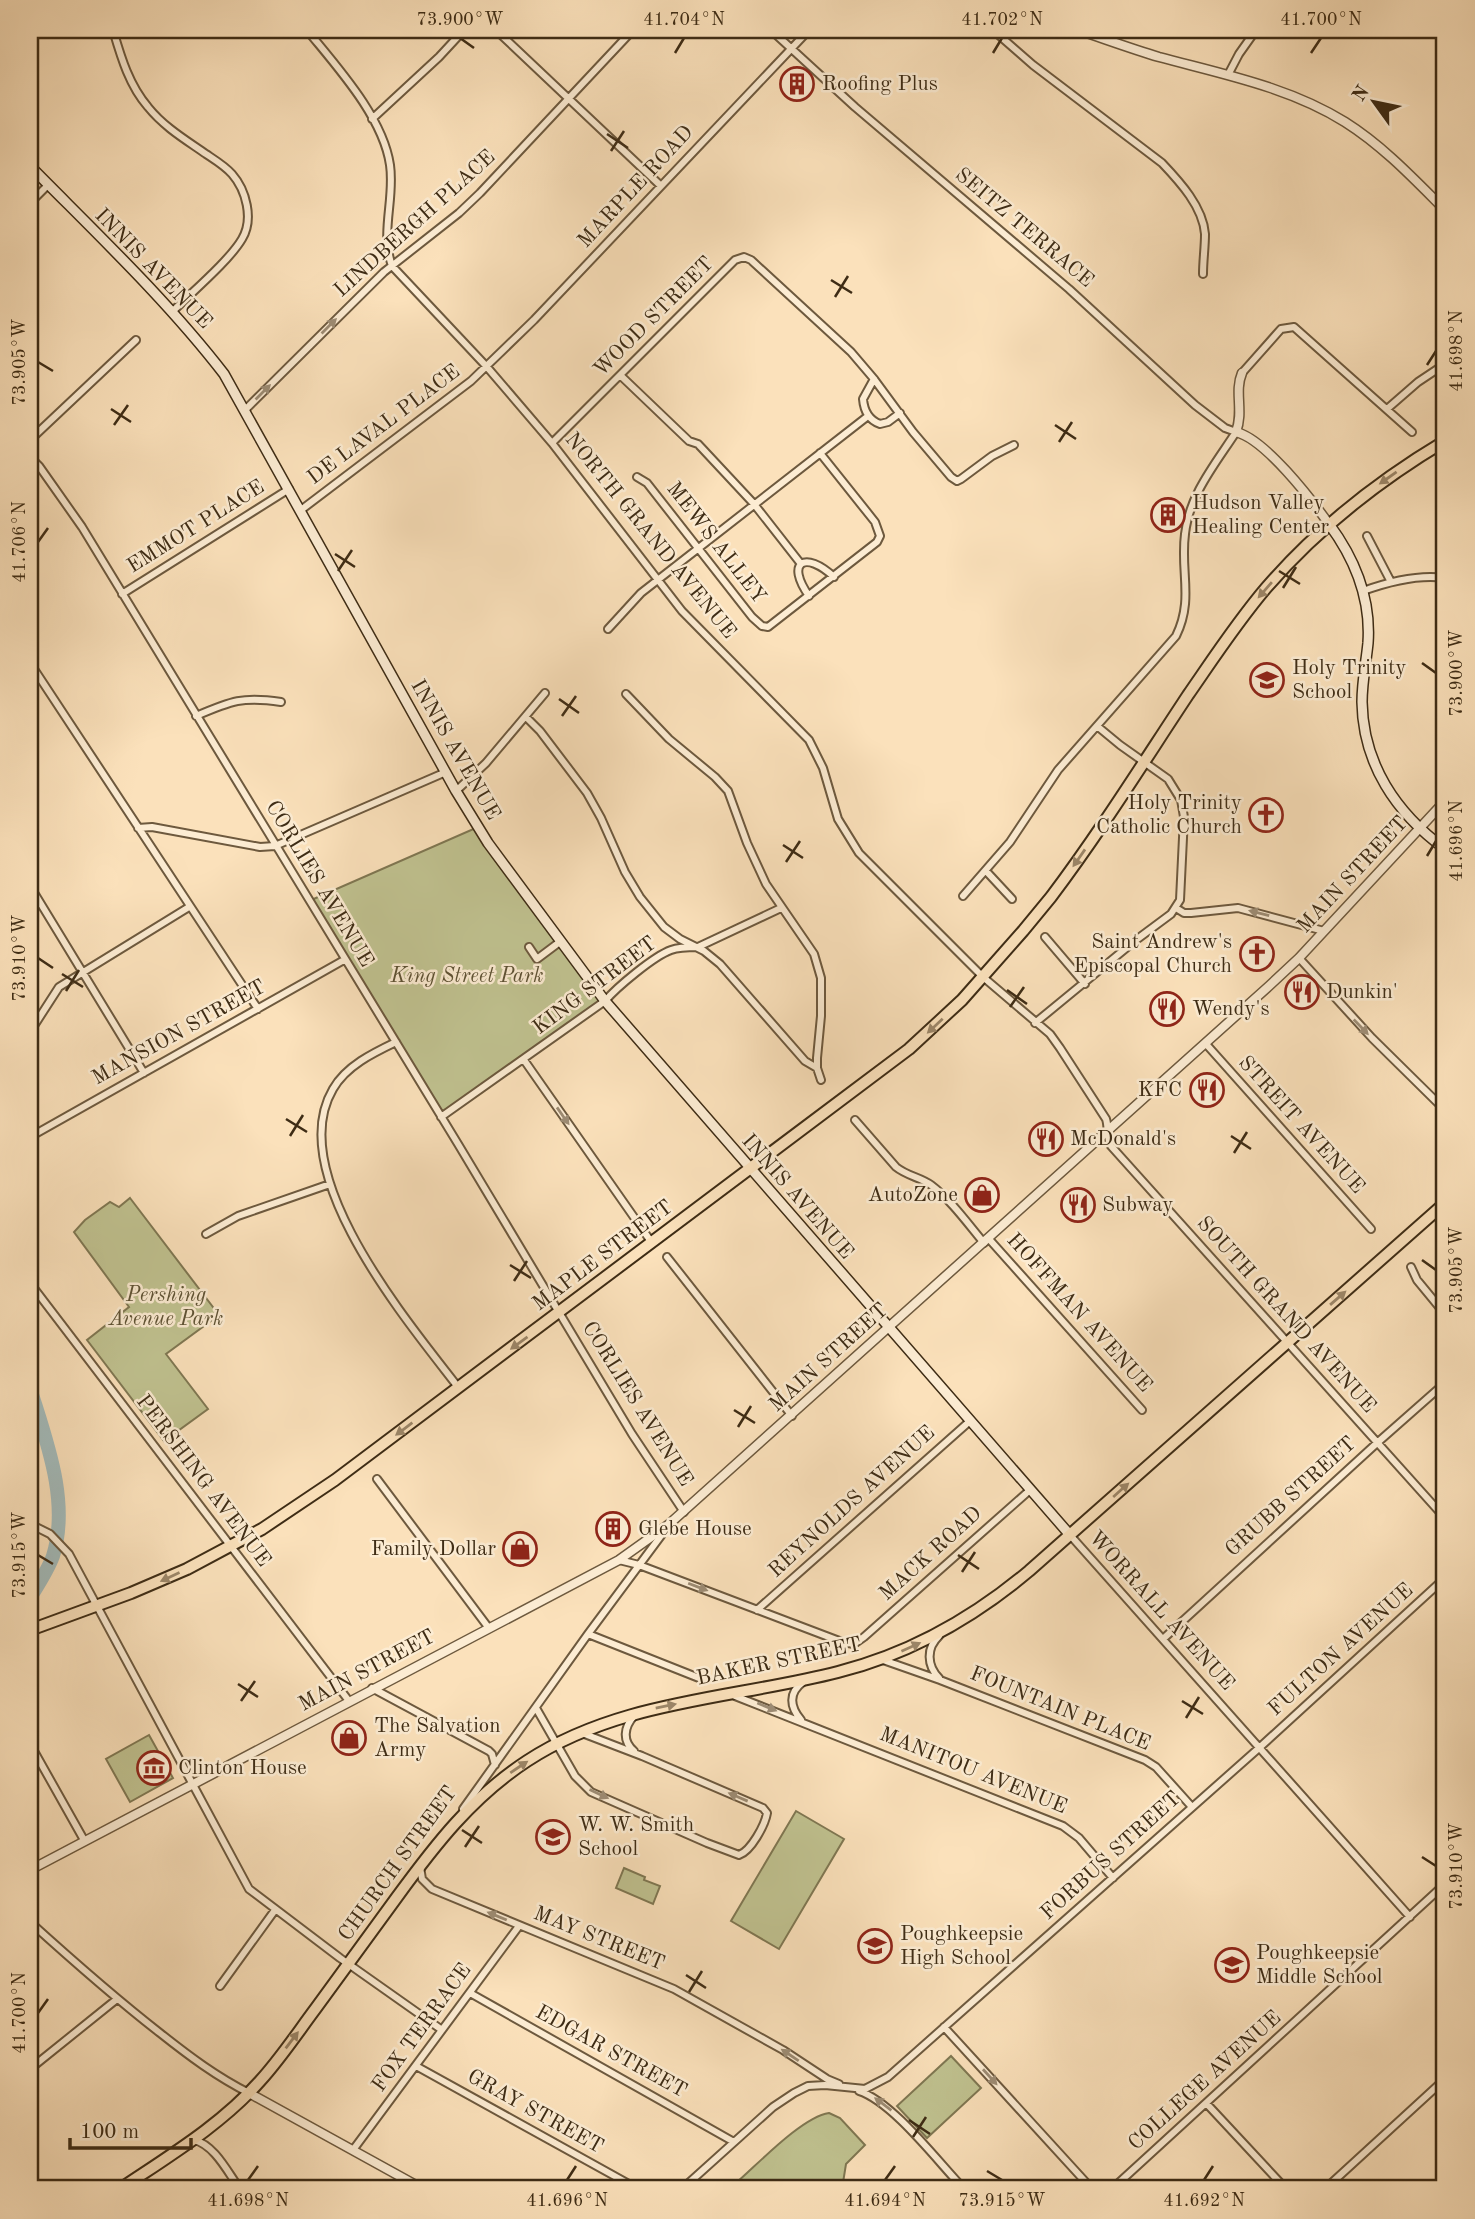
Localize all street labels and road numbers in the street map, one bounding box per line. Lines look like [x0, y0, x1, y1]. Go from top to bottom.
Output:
street label: MARPLE ROAD [574, 122, 698, 252]
street label: LINDBERGH PLACE [331, 146, 499, 302]
street label: SEITZ TERRACE [951, 164, 1097, 292]
street label: INNIS AVENUE [91, 205, 215, 333]
street label: WOOD STREET [590, 253, 718, 381]
street label: DE LAVAL PLACE [304, 361, 464, 489]
street label: NORTH GRAND AVENUE [561, 429, 739, 643]
street label: EMMOT PLACE [124, 476, 268, 578]
street label: MEWS ALLEY [662, 478, 770, 608]
street label: INNIS AVENUE [406, 676, 504, 824]
street label: CORLIES AVENUE [261, 797, 377, 971]
street label: MAIN STREET [1294, 813, 1412, 937]
street label: KING STREET [529, 933, 661, 1039]
street label: MANSION STREET [89, 977, 269, 1089]
street label: STREIT AVENUE [1234, 1052, 1368, 1198]
street label: INNIS AVENUE [737, 1130, 857, 1264]
street label: MAPLE STREET [529, 1197, 677, 1315]
street label: SOUTH GRAND AVENUE [1193, 1213, 1379, 1417]
street label: HOFFMAN AVENUE [1002, 1230, 1156, 1396]
street label: MAIN STREET [766, 1300, 892, 1416]
street label: CORLIES AVENUE [578, 1318, 696, 1490]
street label: PERSHING AVENUE [132, 1391, 274, 1571]
street label: REYNOLDS AVENUE [765, 1422, 939, 1582]
street label: GRUBB STREET [1222, 1433, 1360, 1561]
street label: MACK ROAD [876, 1503, 986, 1605]
street label: WORRALL AVENUE [1084, 1527, 1238, 1695]
street label: FULTON AVENUE [1265, 1580, 1417, 1720]
street label: MAIN STREET [295, 1626, 439, 1716]
street label: BAKER STREET [695, 1634, 863, 1690]
street label: FOUNTAIN PLACE [967, 1663, 1153, 1755]
street label: MANITOU AVENUE [876, 1724, 1070, 1818]
street label: CHURCH STREET [335, 1783, 461, 1945]
street label: FORBUS STREET [1037, 1788, 1185, 1924]
street label: MAY STREET [530, 1903, 668, 1975]
street label: FOX TERRACE [369, 1960, 475, 2096]
street label: EDGAR STREET [532, 2002, 690, 2102]
street label: COLLEGE AVENUE [1125, 2007, 1285, 2155]
street label: GRAY STREET [463, 2066, 607, 2158]

